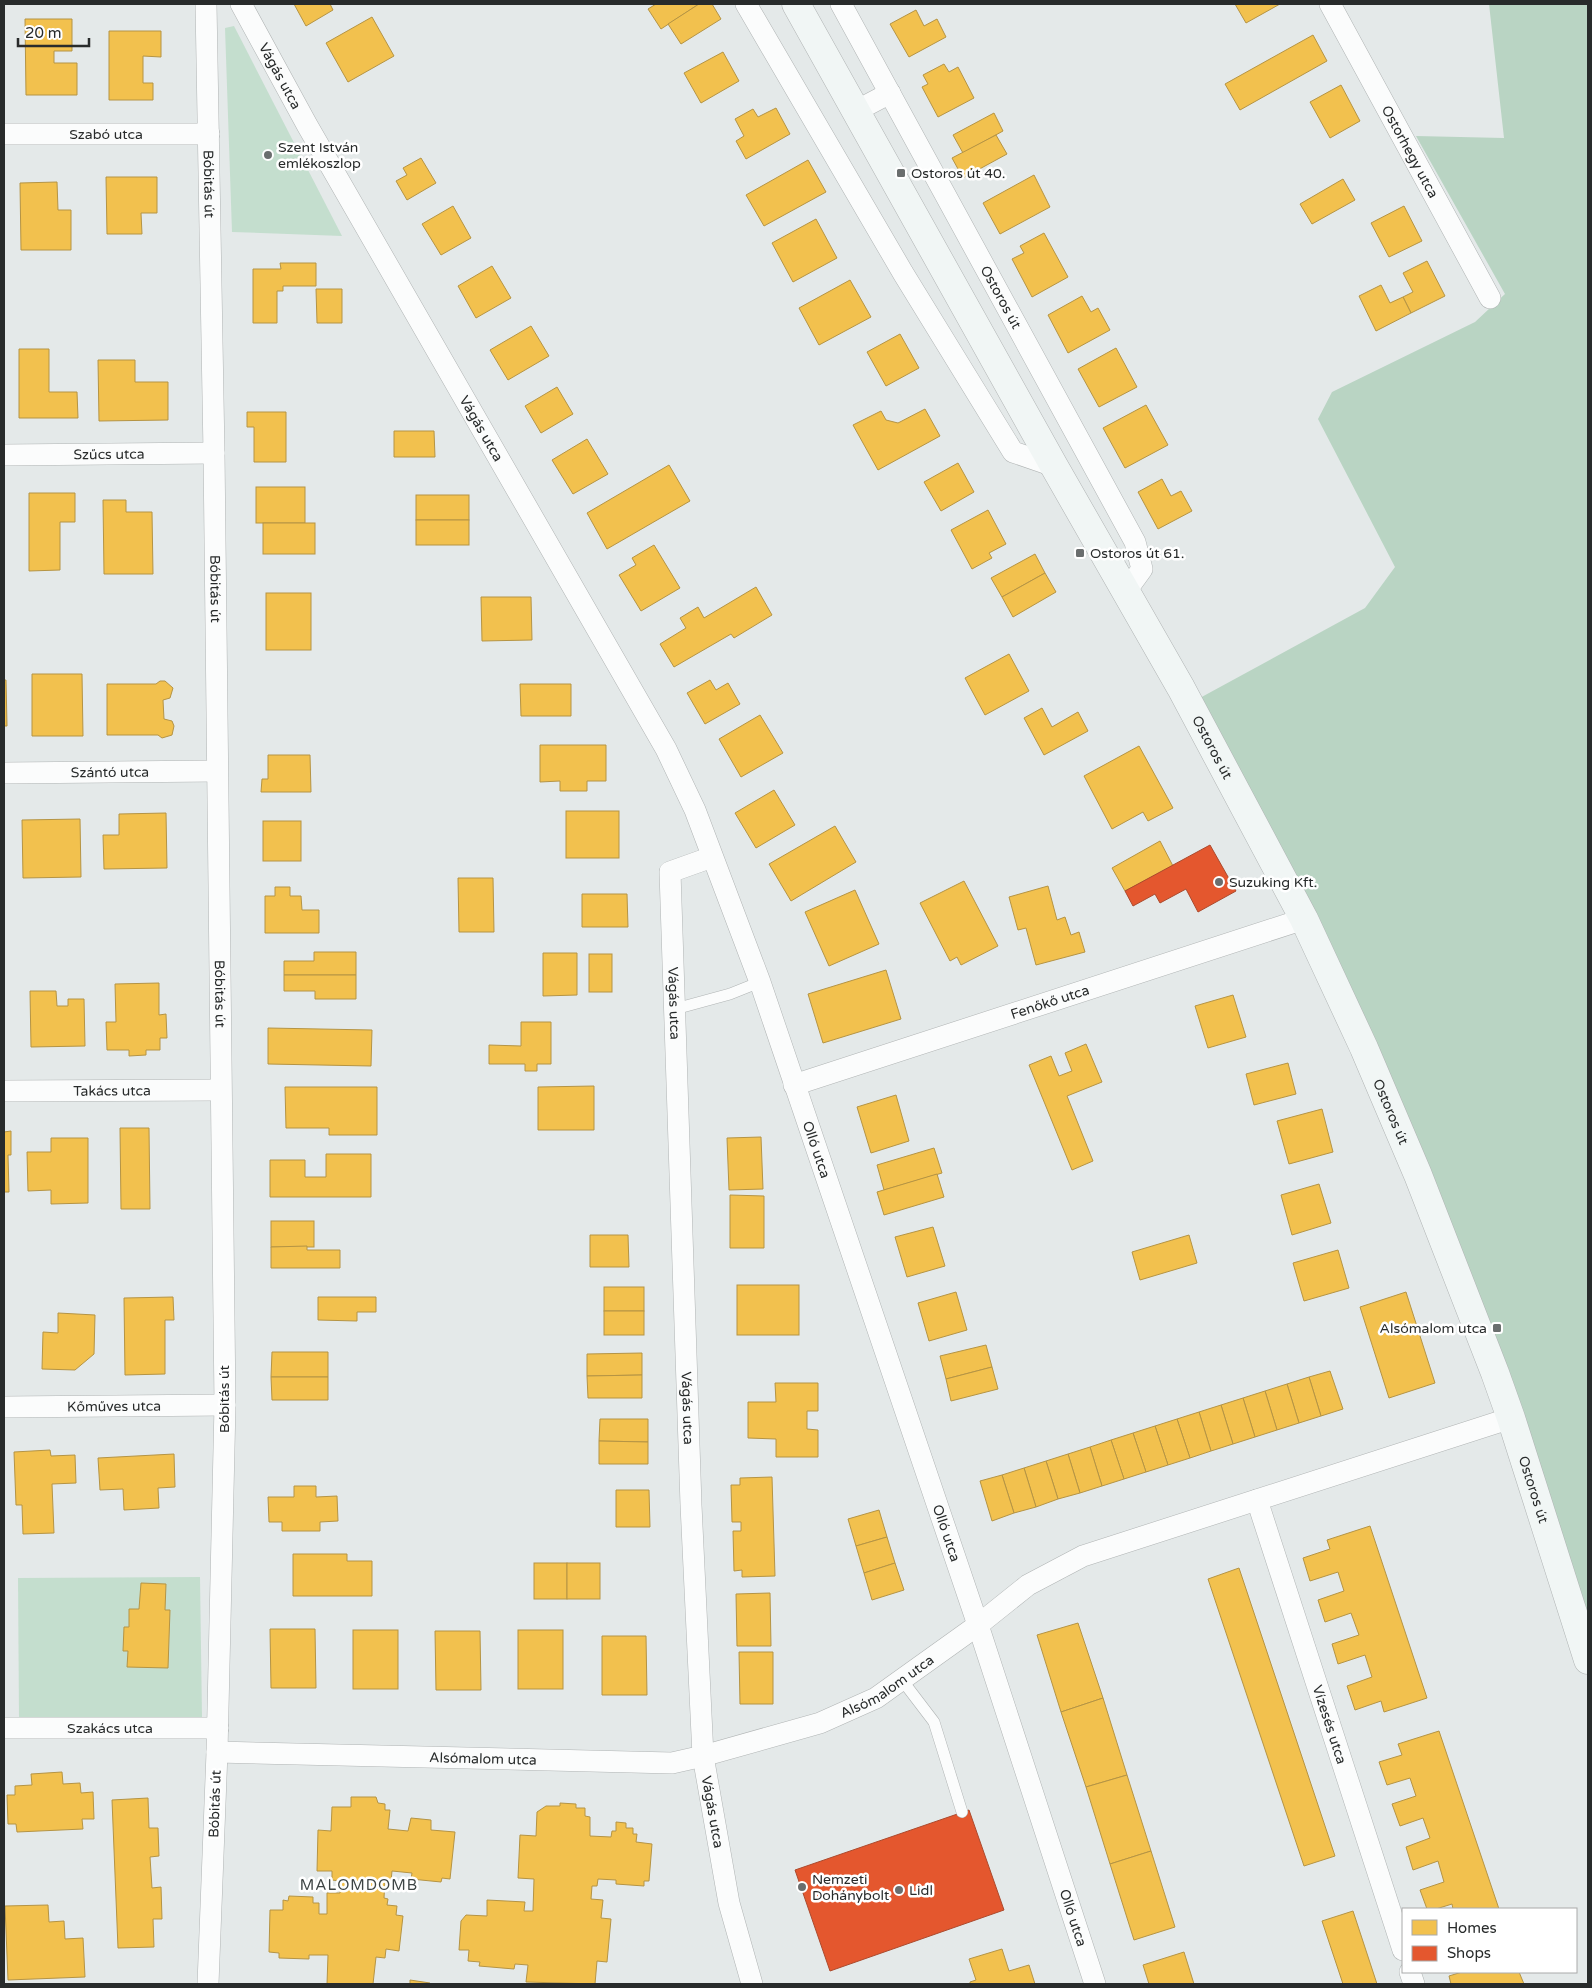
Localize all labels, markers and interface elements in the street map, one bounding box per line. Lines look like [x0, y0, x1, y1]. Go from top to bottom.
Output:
scale bar [18, 15, 89, 47]
text: 20 m [25, 24, 62, 42]
street label: Vágás utca [255, 40, 305, 112]
street label: Ostorhegy utca [1378, 102, 1442, 201]
street label: Szabó utca [69, 126, 143, 143]
place label: Szent István emlékoszlop [278, 139, 361, 172]
marker: Szent István emlékoszlop [262, 149, 274, 161]
street label: Bóbitás út [200, 150, 218, 219]
place label: Ostoros út 40. [911, 165, 1005, 182]
marker: Ostoros út 40. [895, 167, 907, 179]
street label: Ostoros út [977, 262, 1026, 332]
street label: Vágás utca [456, 393, 507, 464]
street label: Szűcs utca [73, 445, 145, 463]
place label: Ostoros út 61. [1090, 545, 1184, 562]
marker: Ostoros út 61. [1074, 547, 1086, 559]
street label: Bóbitás út [207, 555, 224, 624]
street label: Ostoros út [1189, 712, 1237, 783]
street label: Szántó utca [71, 763, 149, 781]
place label: Suzuking Kft. [1229, 874, 1317, 891]
marker: Suzuking Kft. [1213, 876, 1225, 888]
street label: Bóbitás út [211, 960, 229, 1029]
street label: Vágás utca [665, 967, 684, 1040]
street label: Fenőkő utca [1008, 981, 1091, 1022]
street label: Ostoros út [1370, 1076, 1413, 1148]
street label: Takács utca [73, 1082, 151, 1099]
street label: Olló utca [799, 1119, 834, 1180]
place label: Alsómalom utca [1380, 1320, 1487, 1337]
marker: Alsómalom utca [1491, 1322, 1503, 1334]
street label: Bóbitás út [216, 1364, 233, 1433]
street label: Vágás utca [678, 1371, 697, 1445]
street label: Kőműves utca [67, 1397, 161, 1415]
street label: Ostoros út [1515, 1454, 1553, 1526]
street label: Olló utca [929, 1502, 964, 1564]
street label: Alsómalom utca [837, 1651, 937, 1721]
street label: Vízesés utca [1309, 1683, 1351, 1766]
street label: Szakács utca [67, 1720, 153, 1737]
street label: Alsómalom utca [429, 1749, 537, 1768]
street label: Bóbitás út [205, 1769, 225, 1838]
street label: Vágás utca [698, 1774, 728, 1849]
place label: Nemzeti Dohánybolt [812, 1871, 890, 1904]
district label: MALOMDOMB [300, 1876, 418, 1894]
marker: Nemzeti Dohánybolt [796, 1881, 808, 1893]
place label: Lidl [909, 1882, 933, 1899]
marker: Lidl [893, 1884, 905, 1896]
street label: Olló utca [1056, 1887, 1091, 1949]
legend [1402, 1908, 1577, 1973]
text: Homes [1447, 1919, 1497, 1937]
text: Shops [1447, 1944, 1491, 1962]

